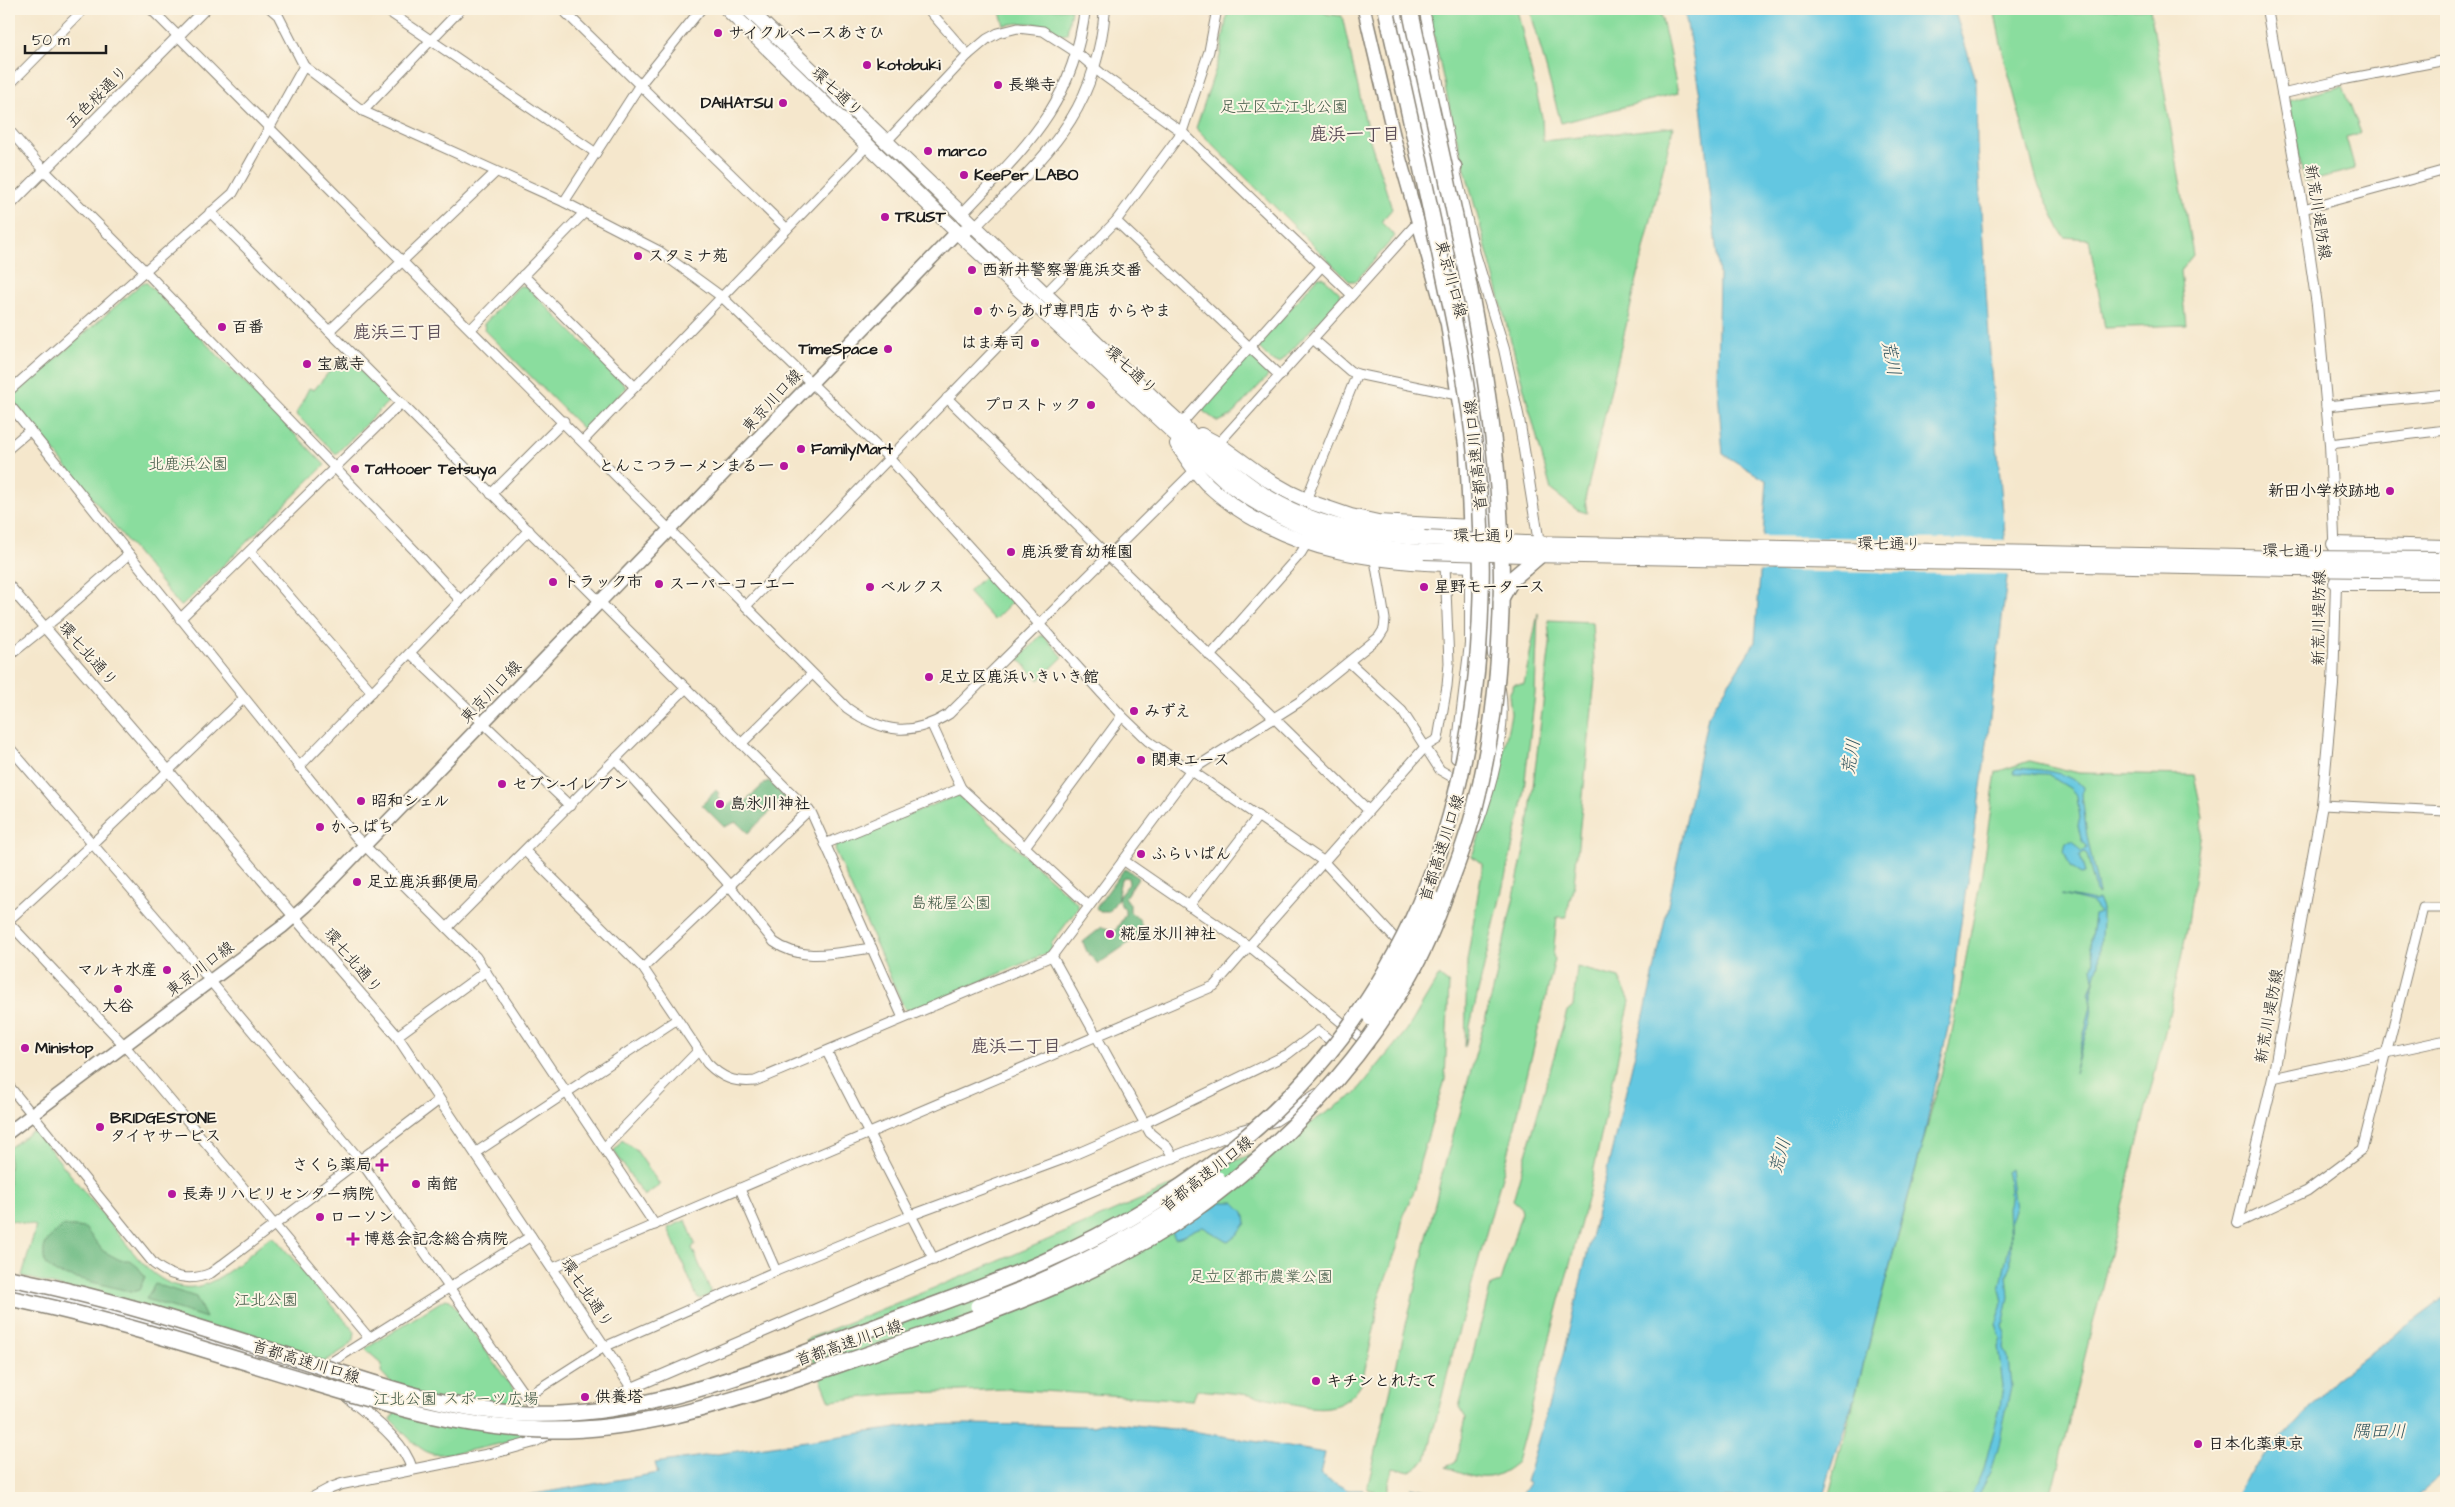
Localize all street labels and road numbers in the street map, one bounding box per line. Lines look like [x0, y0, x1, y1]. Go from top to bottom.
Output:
street label: 五色桜通り [61, 61, 133, 133]
street label: 環七通り [806, 62, 868, 122]
street label: 新荒川堤防線 [2300, 163, 2336, 261]
street label: 東京川口線 [1430, 238, 1472, 320]
street label: 環七通り [1100, 340, 1162, 400]
street label: 東京川口線 [737, 364, 807, 438]
street label: 首都高速川口線 [1459, 398, 1493, 512]
street label: 環七通り [1453, 524, 1517, 548]
street label: 環七通り [1857, 532, 1921, 556]
street label: 環七通り [2262, 539, 2326, 563]
street label: 新荒川堤防線 [2307, 570, 2331, 666]
street label: 環七北通り [53, 617, 123, 691]
street label: 東京川口線 [455, 656, 527, 728]
street label: 首都高速川口線 [1414, 791, 1470, 905]
street label: 環七北通り [319, 923, 387, 999]
street label: 東京川口線 [161, 936, 239, 1002]
street label: 新荒川堤防線 [2250, 967, 2288, 1065]
street label: 首都高速川口線 [1156, 1131, 1258, 1217]
street label: 環七北通り [556, 1254, 618, 1332]
street label: 首都高速川口線 [792, 1314, 906, 1372]
street label: 首都高速川口線 [249, 1335, 363, 1389]

